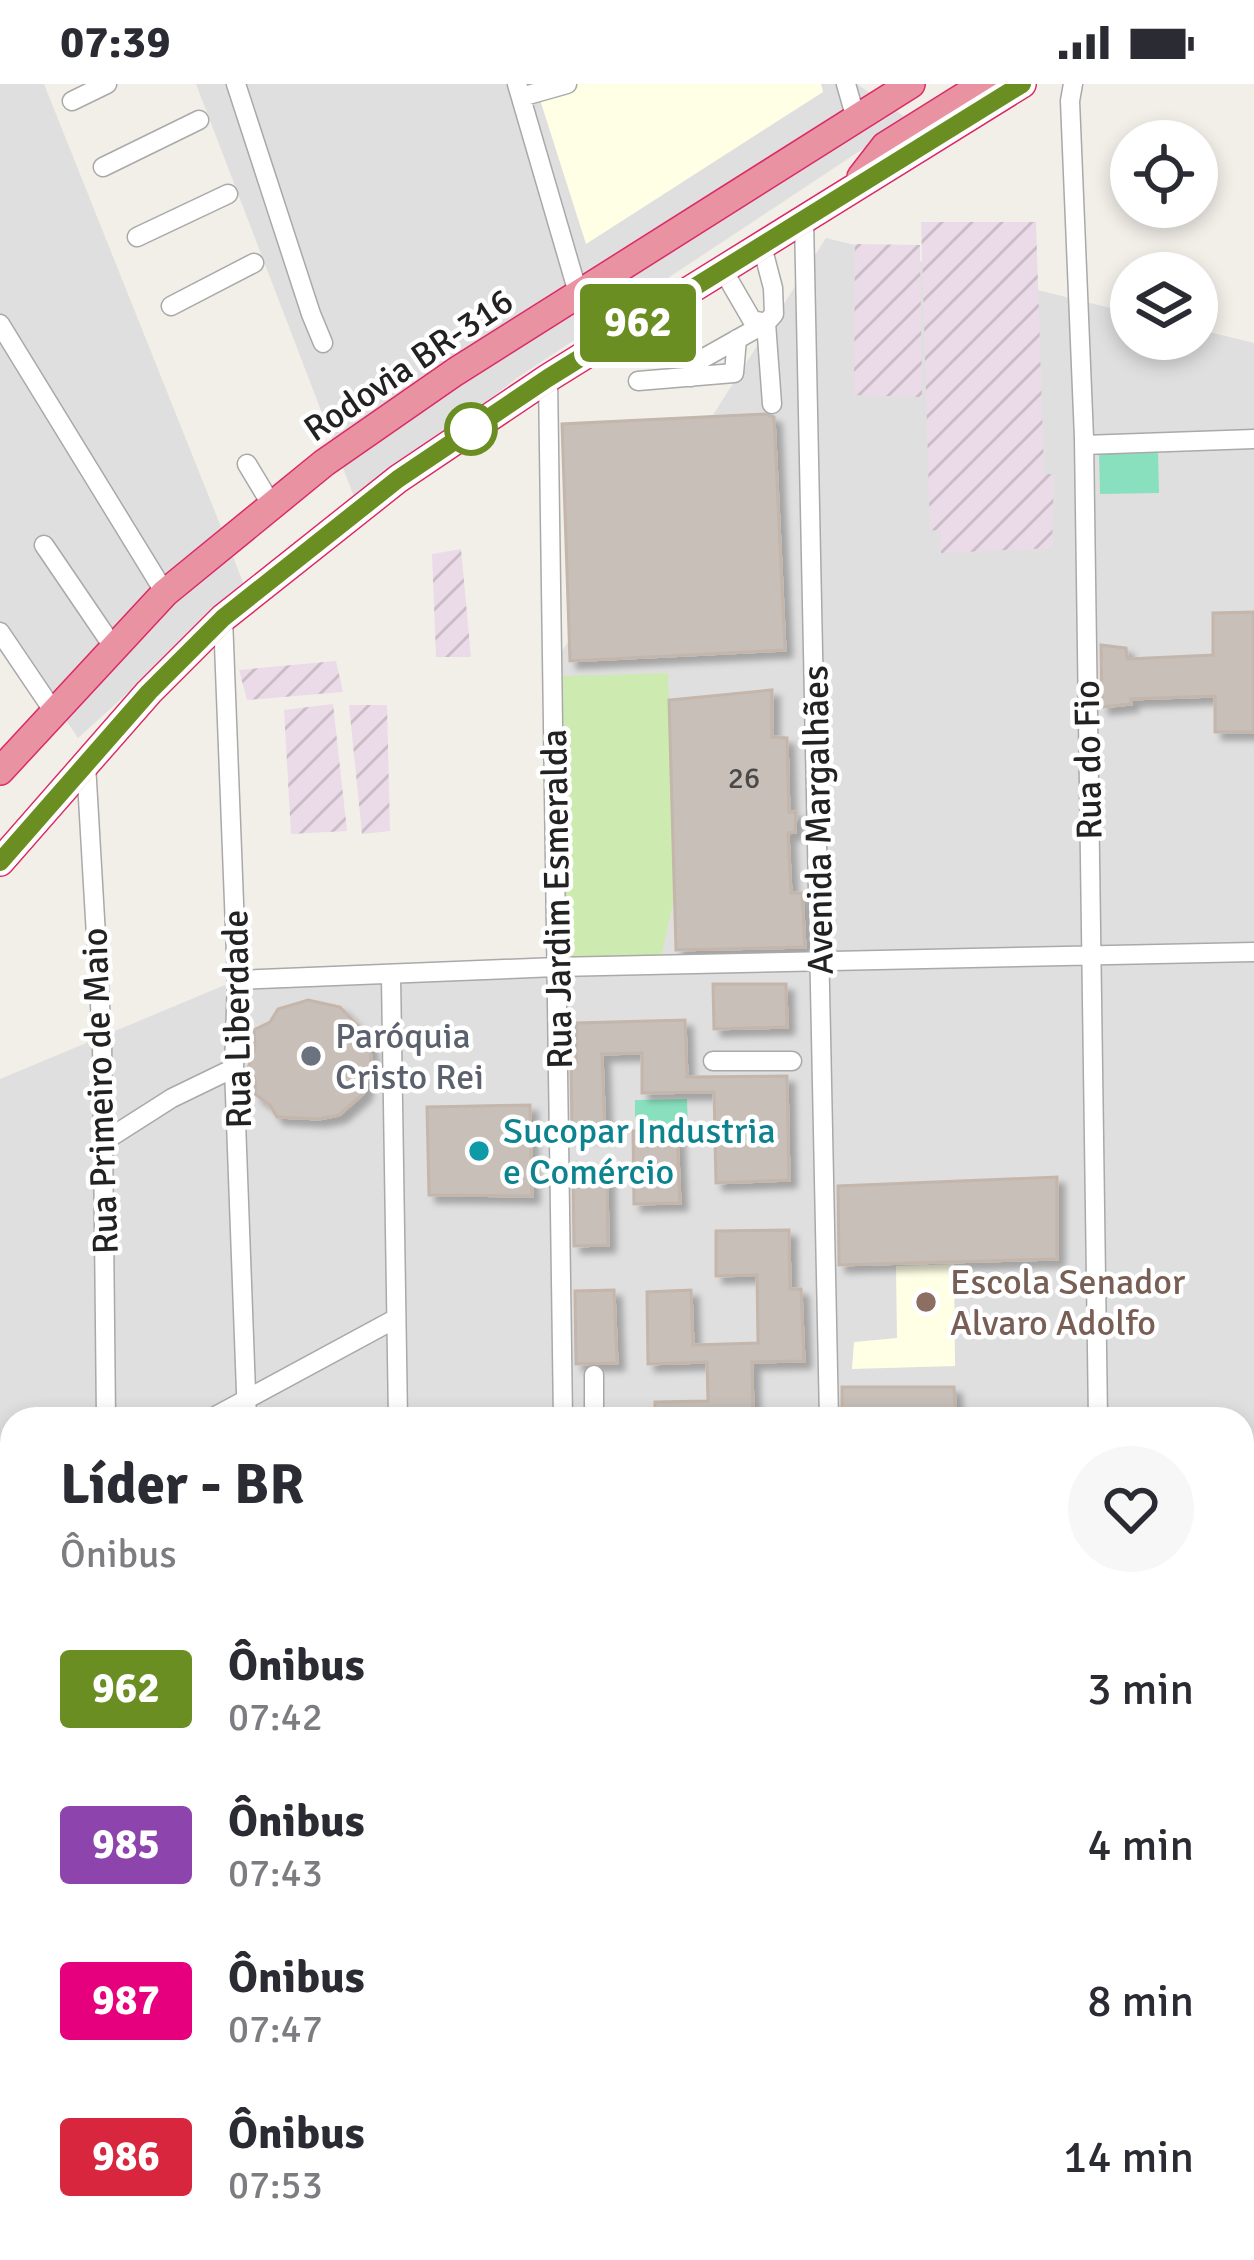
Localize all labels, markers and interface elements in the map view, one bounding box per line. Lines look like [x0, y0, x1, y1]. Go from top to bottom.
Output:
text: 07:39 [60, 15, 170, 70]
map controls [1110, 120, 1218, 360]
button: locate [1110, 120, 1218, 228]
button: layers [1110, 252, 1218, 360]
street label: Rodovia BR-316 [296, 279, 522, 452]
line badge: 962 [569, 284, 707, 362]
text: 962 [604, 297, 672, 348]
unlabelled marker [446, 404, 496, 454]
street label: Avenida Margalhães [793, 665, 844, 975]
street label: Rua do Fio [1065, 680, 1112, 840]
street label: Rua Jardim Esmeralda [532, 729, 583, 1069]
house number: 26 [728, 760, 760, 797]
street label: Rua Liberdade [213, 909, 262, 1129]
street label: Rua Primeiro de Maio [72, 927, 129, 1255]
place label: Paróquia Cristo Rei [335, 1014, 484, 1100]
marker: Paróquia Cristo Rei [298, 1043, 324, 1069]
place label: Sucopar Industria e Comércio [503, 1109, 776, 1195]
marker: Sucopar Industria e Comércio [466, 1138, 492, 1164]
place label: Escola Senador Alvaro Adolfo [950, 1260, 1186, 1346]
marker: Escola Senador Alvaro Adolfo [913, 1289, 939, 1315]
button: heart [1068, 1446, 1194, 1572]
text: Líder - BR [60, 1449, 304, 1520]
text: Ônibus [60, 1530, 176, 1578]
text: Ônibus [228, 1638, 365, 1693]
text: 3 min [1087, 1662, 1194, 1717]
text: 962 [92, 1663, 160, 1714]
text: 07:42 [228, 1693, 323, 1741]
text: Ônibus [228, 1794, 365, 1849]
text: 4 min [1087, 1818, 1194, 1873]
text: 985 [92, 1819, 160, 1870]
text: 07:43 [228, 1849, 323, 1897]
text: Ônibus [228, 1950, 365, 2005]
text: 8 min [1087, 1974, 1194, 2029]
text: 987 [92, 1975, 160, 2026]
text: 07:47 [228, 2005, 323, 2053]
text: Ônibus [228, 2106, 365, 2161]
text: 14 min [1063, 2130, 1194, 2185]
text: 986 [92, 2131, 160, 2182]
text: 07:53 [228, 2161, 323, 2209]

